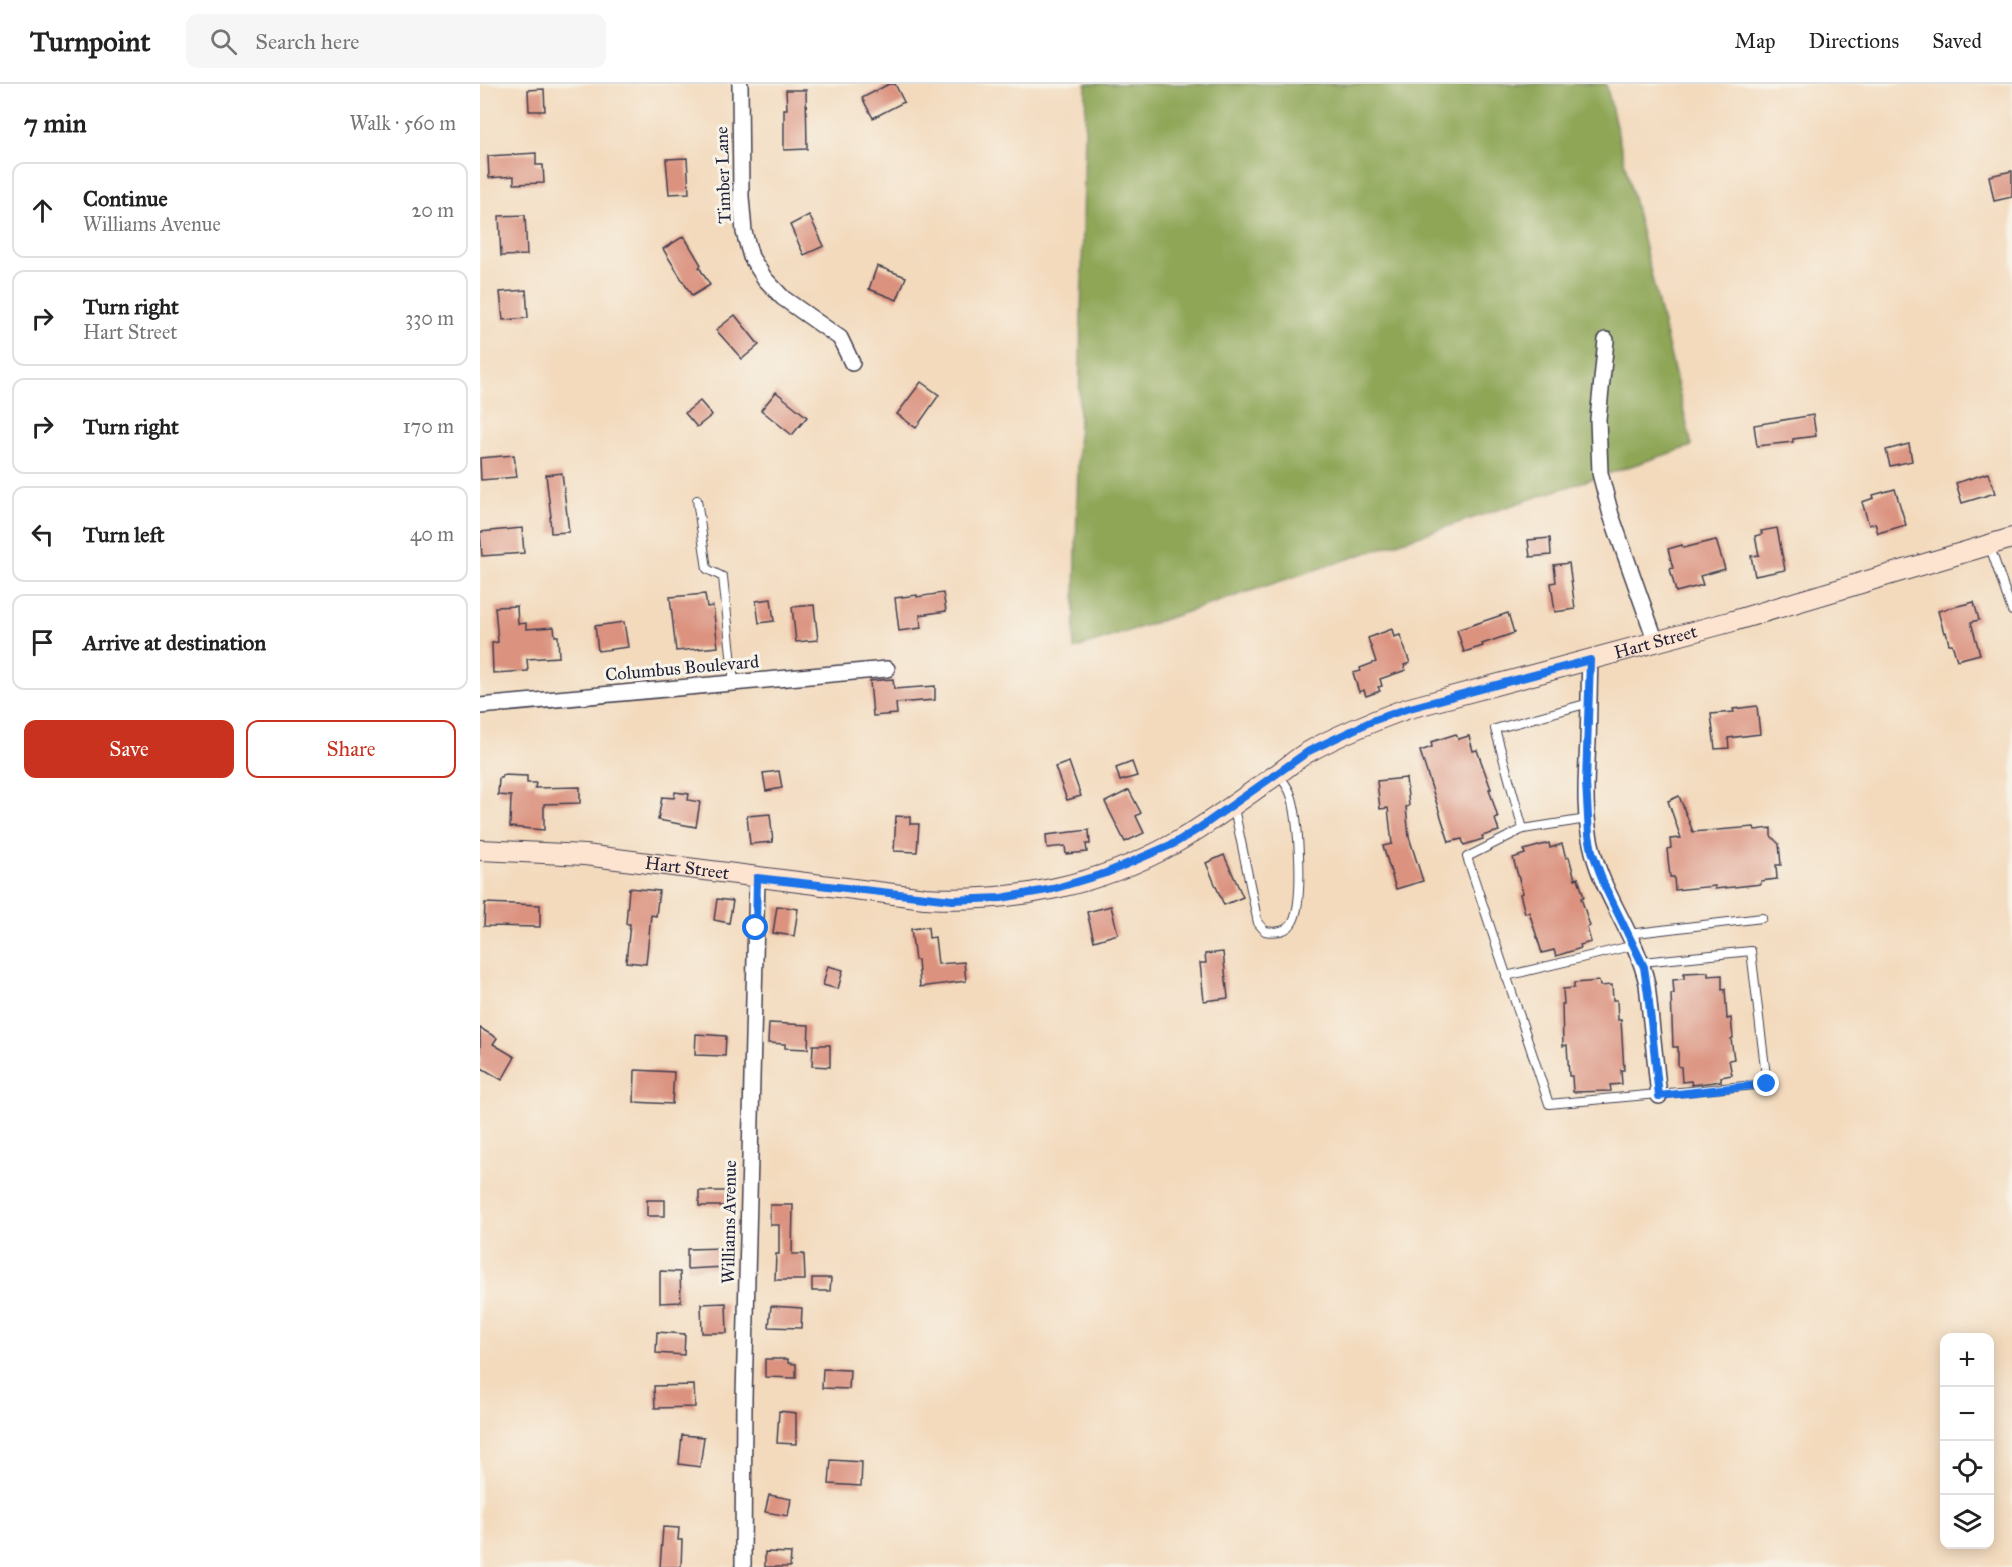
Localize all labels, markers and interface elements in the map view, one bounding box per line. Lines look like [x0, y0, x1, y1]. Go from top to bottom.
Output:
search box [186, 14, 606, 68]
text: Turnpoint [30, 24, 150, 59]
icon: search [207, 25, 240, 58]
text: Search here [255, 28, 359, 55]
text: Map [1735, 28, 1776, 54]
text: Directions [1809, 28, 1899, 54]
text: Saved [1932, 28, 1982, 54]
text: 7 min [24, 107, 87, 139]
text: Walk · 560 m [350, 111, 456, 135]
street label: Timber Lane [710, 126, 736, 224]
text: Continue [83, 185, 168, 212]
icon: ahead [26, 194, 59, 227]
text: 20 m [411, 198, 454, 222]
text: Williams Avenue [83, 212, 221, 236]
text: Turn right [83, 293, 179, 320]
icon: right [26, 302, 59, 335]
text: 330 m [405, 306, 454, 330]
text: Hart Street [83, 320, 177, 344]
icon: right [26, 410, 59, 443]
text: Turn right [83, 413, 179, 440]
text: 170 m [403, 414, 454, 438]
icon: left [26, 518, 59, 551]
text: Turn left [83, 521, 165, 548]
text: 40 m [410, 522, 454, 546]
street label: Hart Street [1612, 620, 1700, 664]
icon: arrive [26, 626, 59, 659]
text: Arrive at destination [83, 629, 266, 656]
street label: Columbus Boulevard [604, 650, 760, 686]
button: Save [24, 720, 234, 778]
button: Share [246, 720, 456, 778]
street label: Hart Street [644, 852, 731, 884]
route start [742, 914, 768, 940]
route end [1753, 1070, 1779, 1096]
street label: Williams Avenue [717, 1160, 741, 1284]
map controls [1940, 1333, 1994, 1549]
button: + [1940, 1333, 1994, 1387]
button: − [1940, 1387, 1994, 1441]
button: locate [1940, 1441, 1994, 1495]
button: layers [1940, 1495, 1994, 1549]

